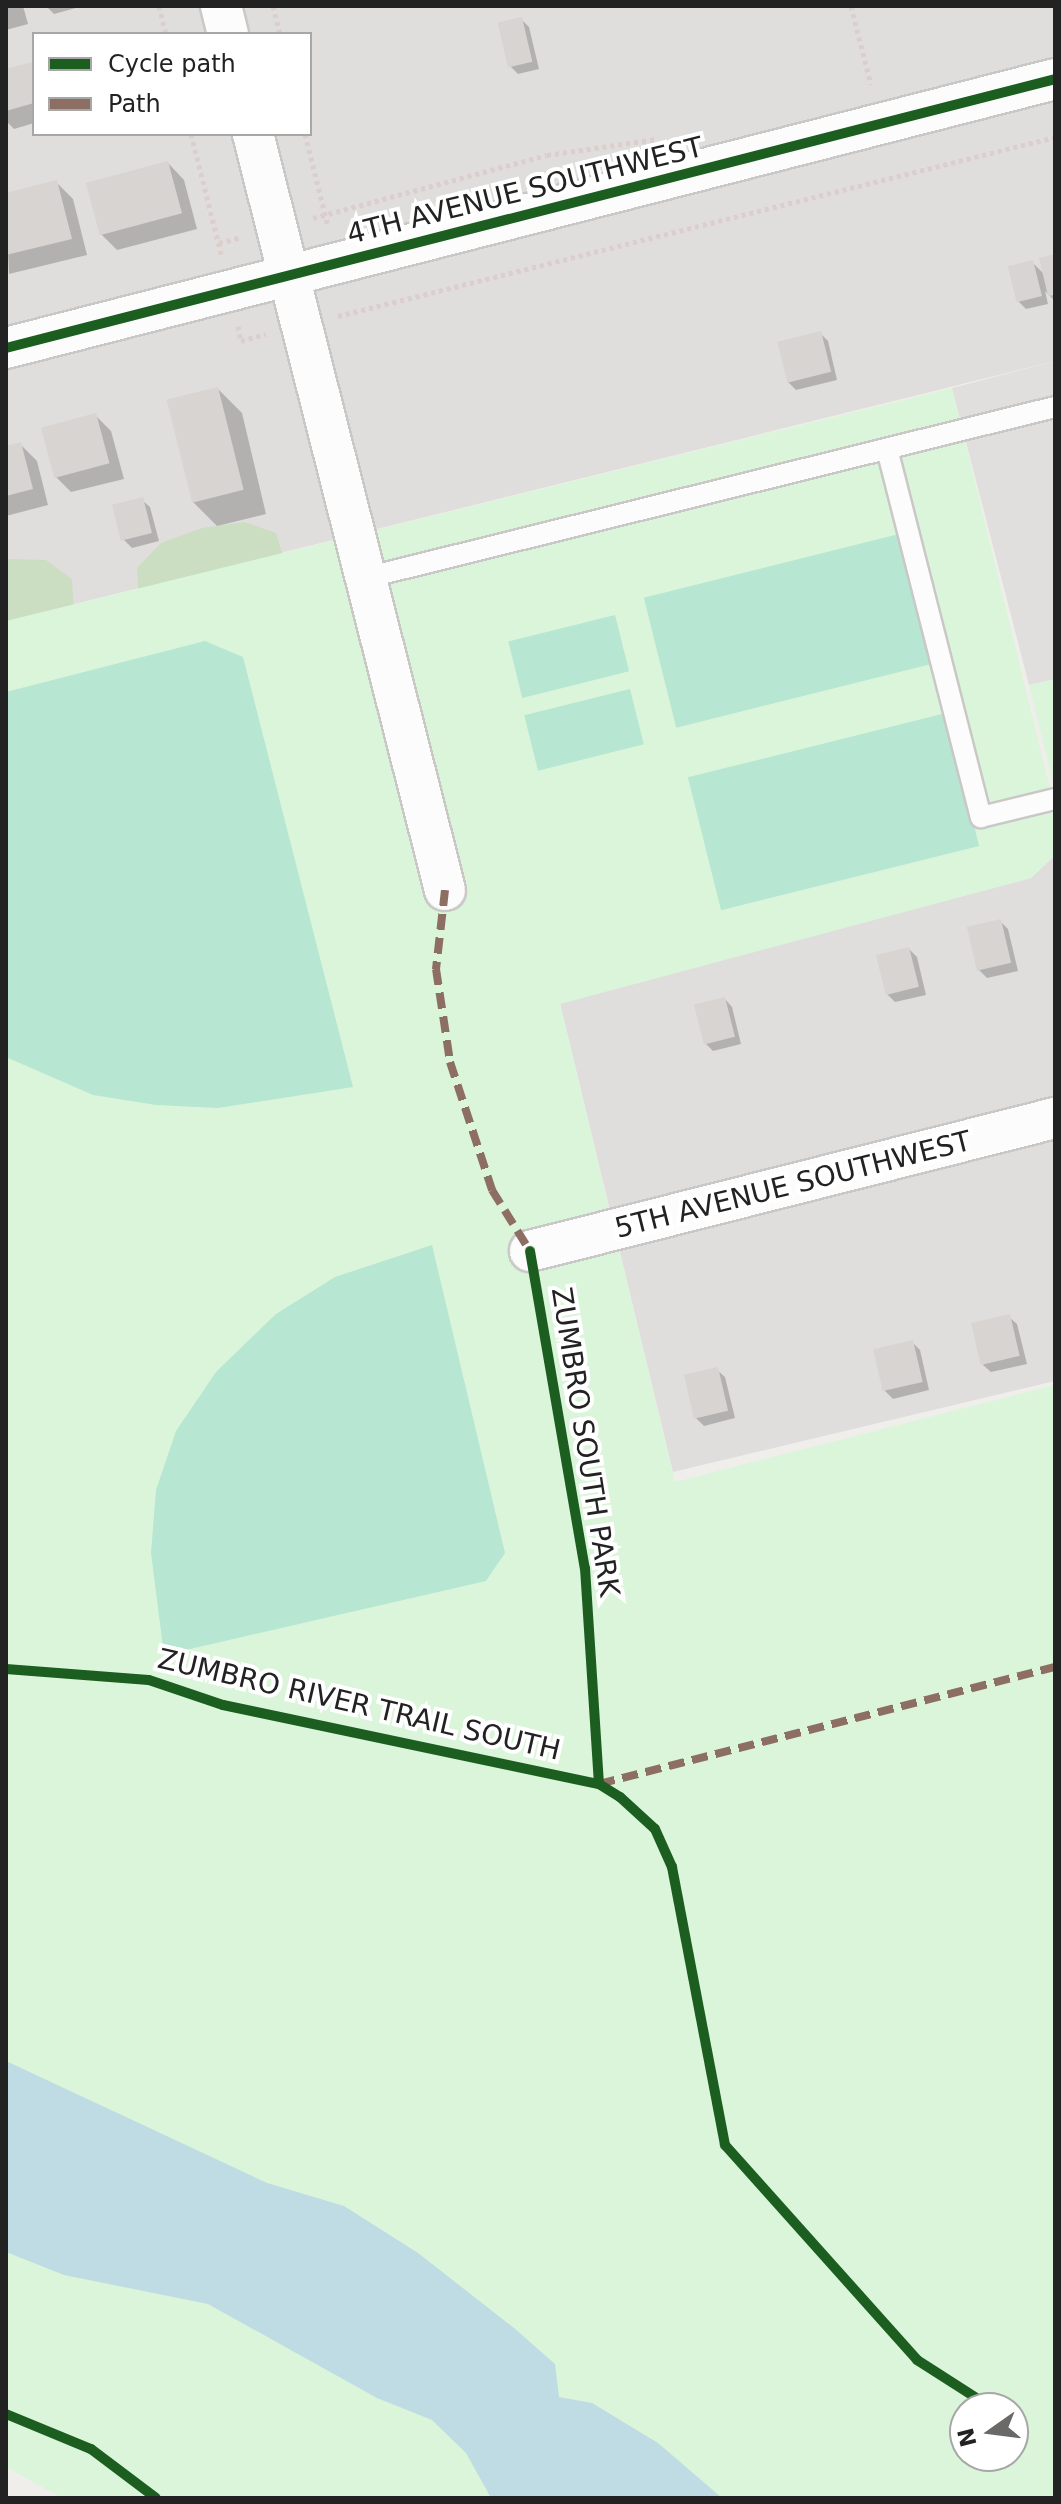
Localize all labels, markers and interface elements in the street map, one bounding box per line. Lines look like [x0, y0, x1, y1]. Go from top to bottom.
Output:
legend [32, 32, 312, 136]
text: Cycle path [108, 50, 236, 78]
text: Path [108, 90, 161, 118]
street label: 4TH AVENUE SOUTHWEST [343, 130, 707, 252]
street label: 5TH AVENUE SOUTHWEST [611, 1124, 975, 1246]
street label: ZUMBRO SOUTH PARK [544, 1285, 626, 1599]
street label: ZUMBRO RIVER TRAIL SOUTH [154, 1642, 564, 1768]
north arrow [949, 2392, 1029, 2472]
text: N [953, 2425, 982, 2449]

